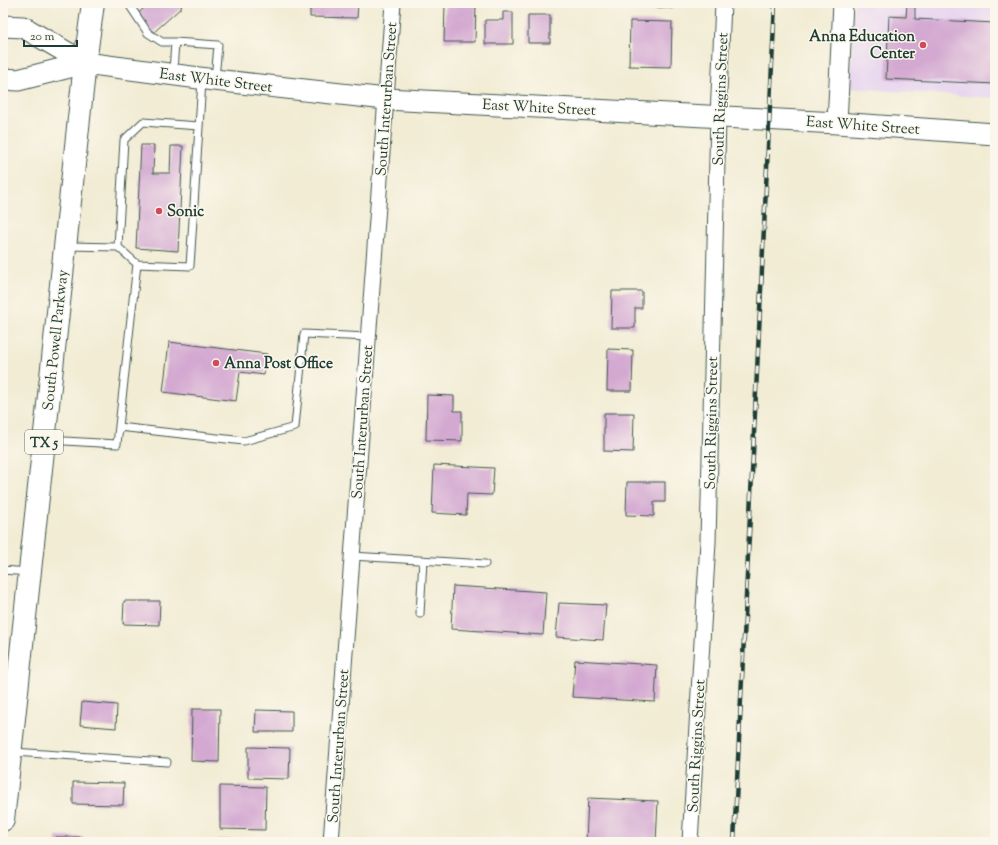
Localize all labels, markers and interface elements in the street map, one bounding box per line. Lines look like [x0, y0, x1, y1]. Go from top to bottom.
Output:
street label: South Interurban Street [372, 21, 403, 177]
scale bar [24, 22, 77, 48]
place label: Anna Education Center [809, 27, 915, 65]
text: 20 m [30, 28, 55, 46]
street label: South Riggins Street [709, 32, 734, 166]
marker: Anna Education Center [918, 40, 928, 50]
street label: East White Street [158, 64, 274, 99]
street label: East White Street [482, 95, 596, 122]
street label: East White Street [805, 112, 920, 141]
place label: Sonic [167, 202, 204, 223]
marker: Sonic [154, 206, 164, 216]
street label: South Powell Parkway [39, 268, 74, 412]
street label: South Interurban Street [348, 344, 379, 500]
place label: Anna Post Office [224, 354, 333, 375]
street label: South Riggins Street [701, 356, 724, 490]
marker: Anna Post Office [211, 358, 221, 368]
road number: TX 5 [25, 430, 63, 454]
street label: South Interurban Street [324, 668, 355, 824]
street label: South Riggins Street [684, 679, 711, 813]

